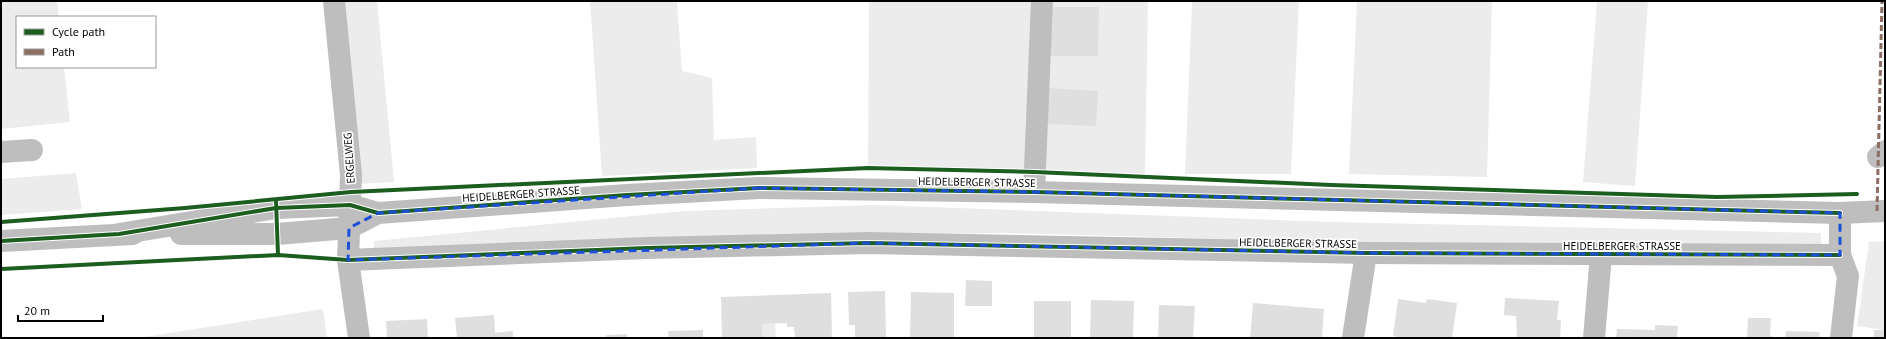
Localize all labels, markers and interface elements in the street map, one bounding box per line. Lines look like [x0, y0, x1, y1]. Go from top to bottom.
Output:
legend [16, 16, 156, 68]
text: Cycle path [52, 24, 105, 39]
text: Path [52, 44, 75, 59]
street label: ERGELWEG [340, 132, 358, 184]
street label: HEIDELBERGER STRASSE [918, 174, 1036, 190]
street label: HEIDELBERGER STRASSE [462, 183, 580, 205]
street label: HEIDELBERGER STRASSE [1239, 235, 1357, 251]
street label: HEIDELBERGER STRASSE [1563, 239, 1681, 253]
scale bar [18, 297, 103, 323]
text: 20 m [24, 303, 50, 318]

